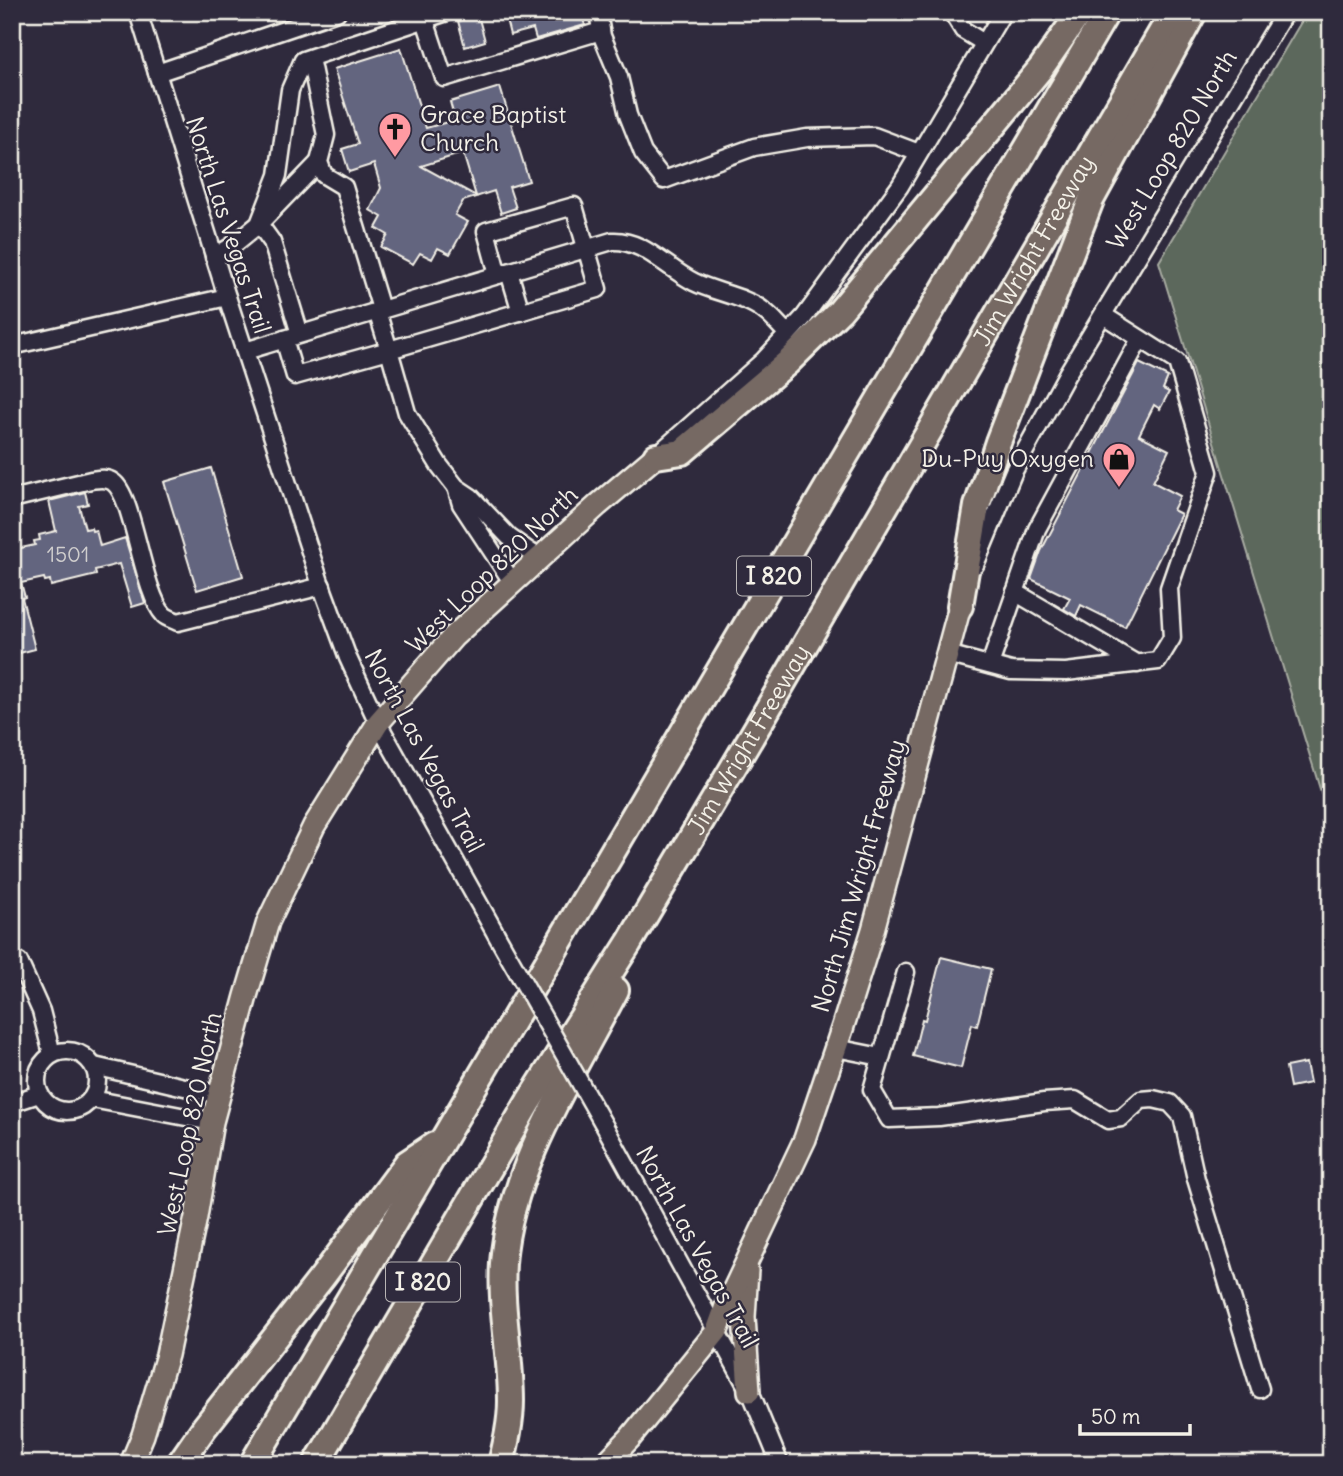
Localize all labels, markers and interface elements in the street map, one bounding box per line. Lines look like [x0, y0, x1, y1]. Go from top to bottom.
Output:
street label: West Loop 820 North [1100, 44, 1243, 255]
place label: Grace Baptist Church [420, 99, 566, 157]
church icon: Grace Baptist Church [376, 110, 414, 159]
street label: North Las Vegas Trail [180, 113, 278, 337]
street label: Jim Wright Freeway [966, 150, 1100, 351]
shop icon: Du-Puy Oxygen [1100, 440, 1138, 489]
place label: Du-Puy Oxygen [921, 443, 1094, 473]
street label: West Loop 820 North [399, 479, 584, 659]
house number: 1501 [47, 541, 89, 568]
road number: I 820 [737, 556, 811, 596]
street label: Jim Wright Freeway [681, 639, 816, 840]
street label: North Las Vegas Trail [359, 644, 491, 857]
street label: North Jim Wright Freeway [805, 736, 911, 1016]
street label: West Loop 820 North [151, 1009, 227, 1238]
street label: North Las Vegas Trail [630, 1140, 766, 1353]
road number: I 820 [386, 1262, 460, 1302]
scale bar [1080, 1392, 1191, 1436]
text: 50 m [1091, 1403, 1140, 1430]

